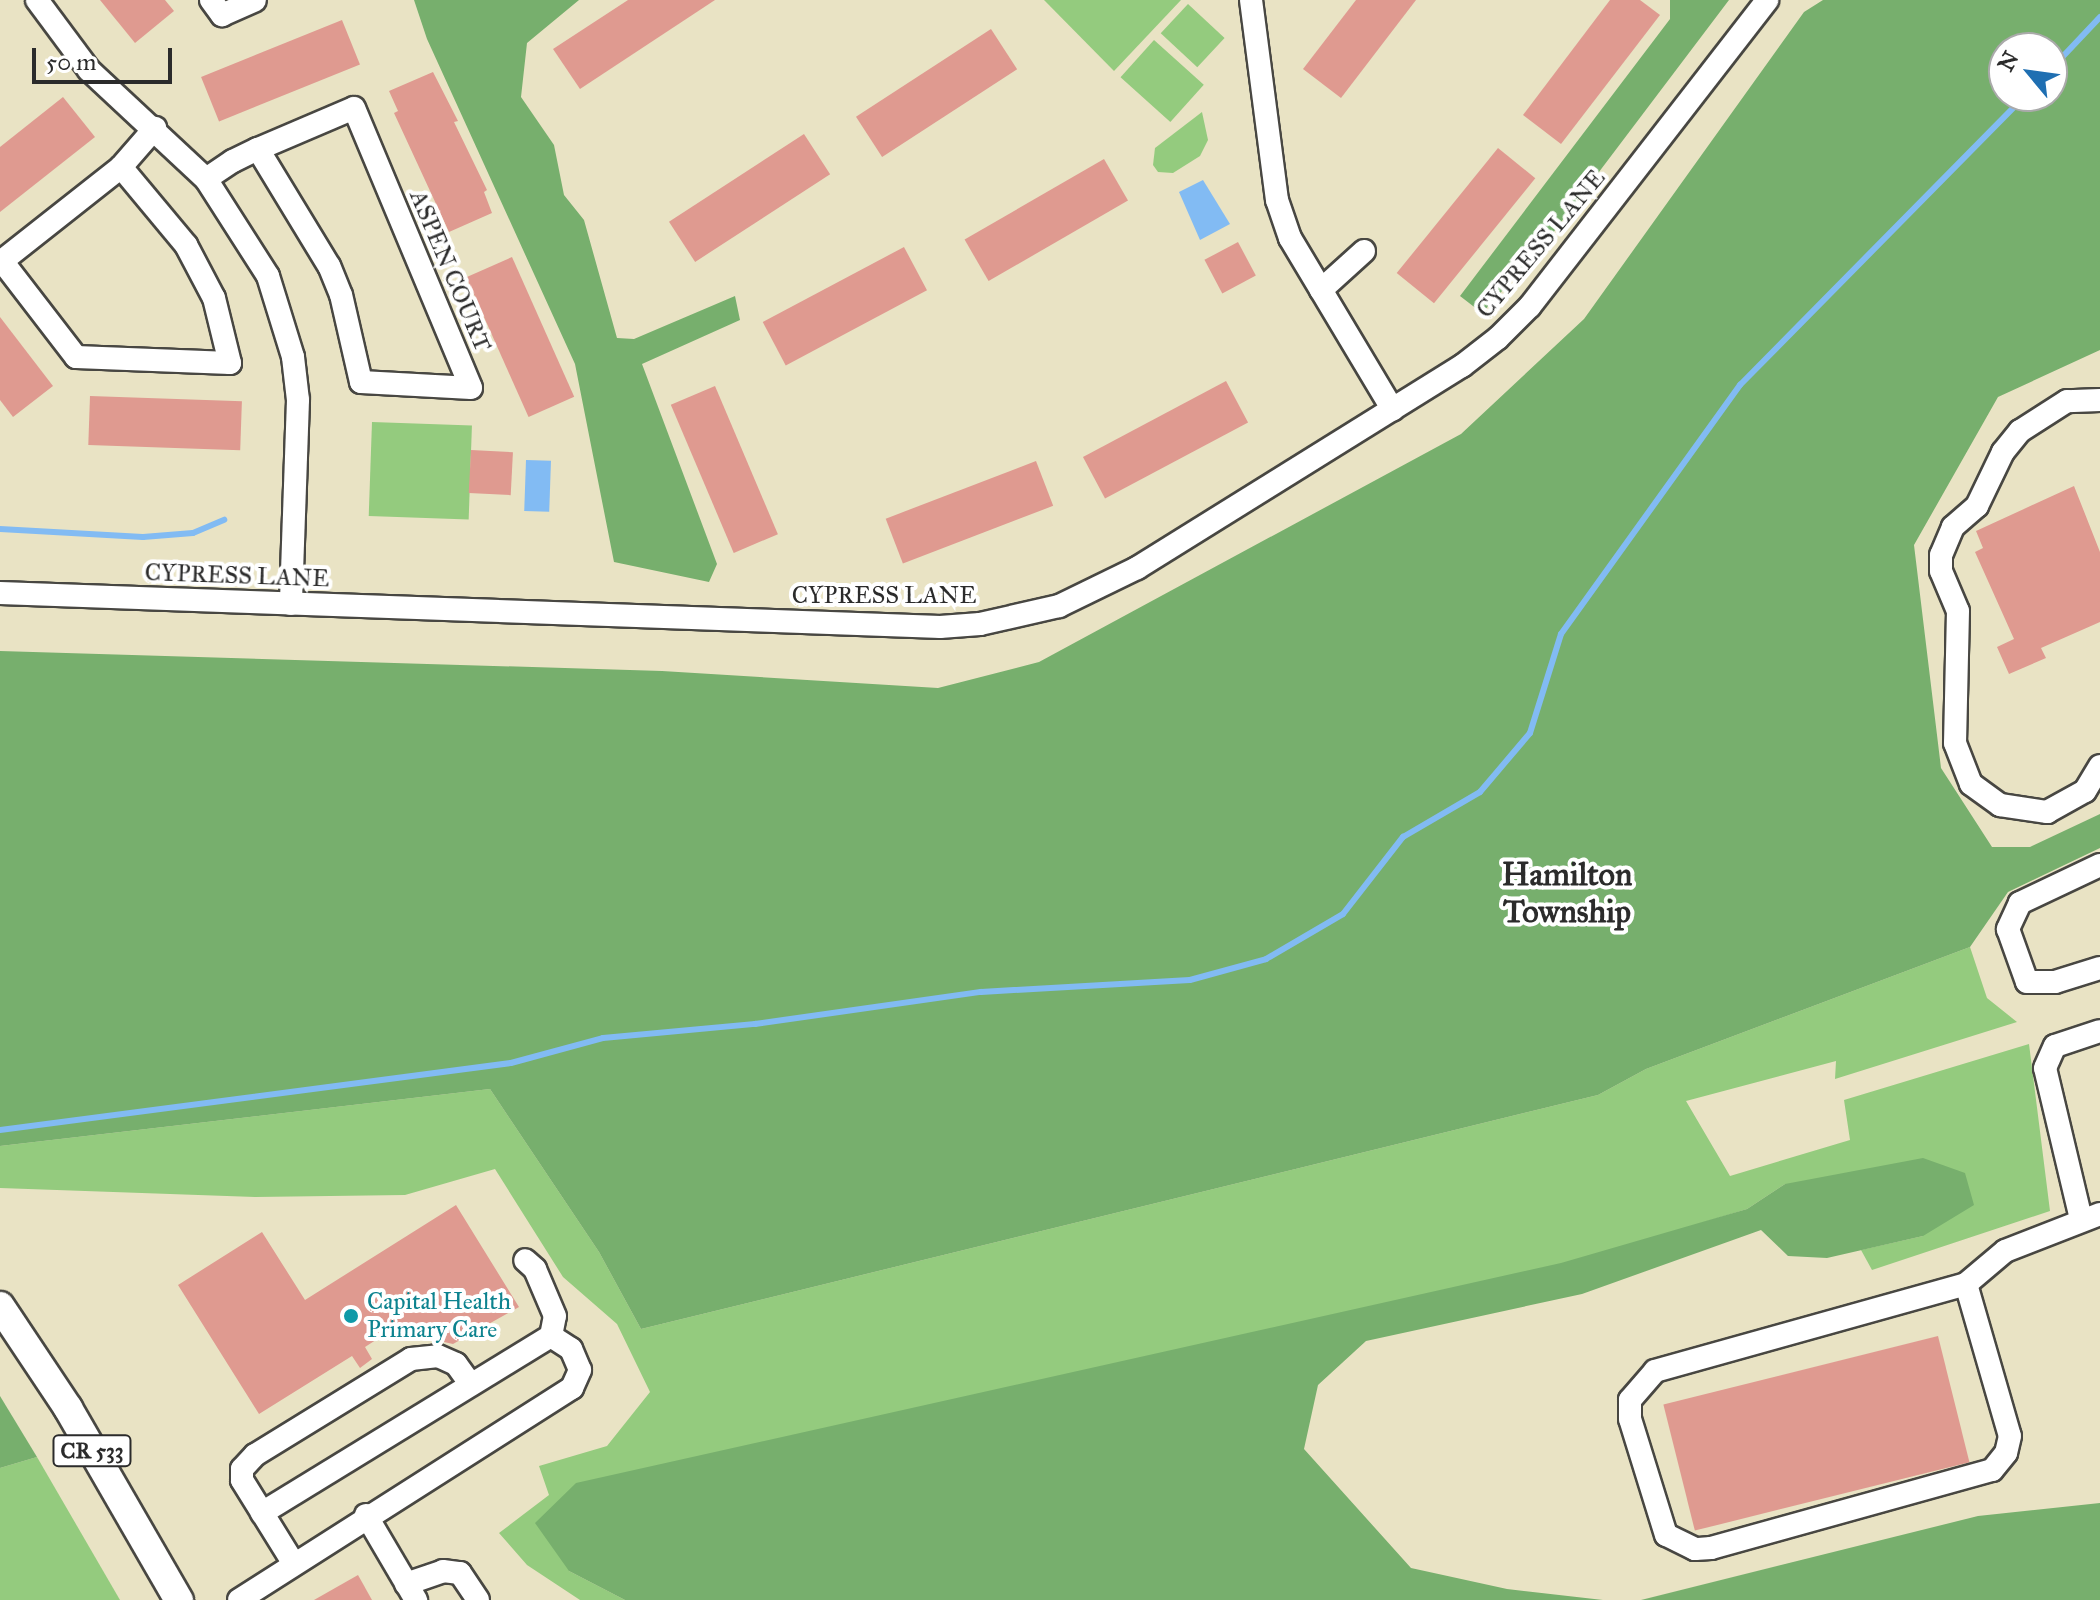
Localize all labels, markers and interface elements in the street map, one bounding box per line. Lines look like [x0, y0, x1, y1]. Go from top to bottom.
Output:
scale bar [36, 32, 176, 82]
north arrow [1988, 32, 2068, 112]
text: N [1992, 46, 2025, 76]
text: 50 m [46, 47, 96, 77]
street label: CYPRESS LANE [1471, 164, 1611, 324]
street label: ASPEN COURT [403, 186, 497, 356]
street label: CYPRESS LANE [144, 558, 330, 594]
street label: CYPRESS LANE [792, 582, 976, 610]
district label: Hamilton Township [1502, 857, 1632, 932]
place label: Capital Health Primary Care [367, 1288, 511, 1344]
marker: Capital Health Primary Care [342, 1307, 360, 1325]
road number: CR 533 [52, 1433, 132, 1469]

